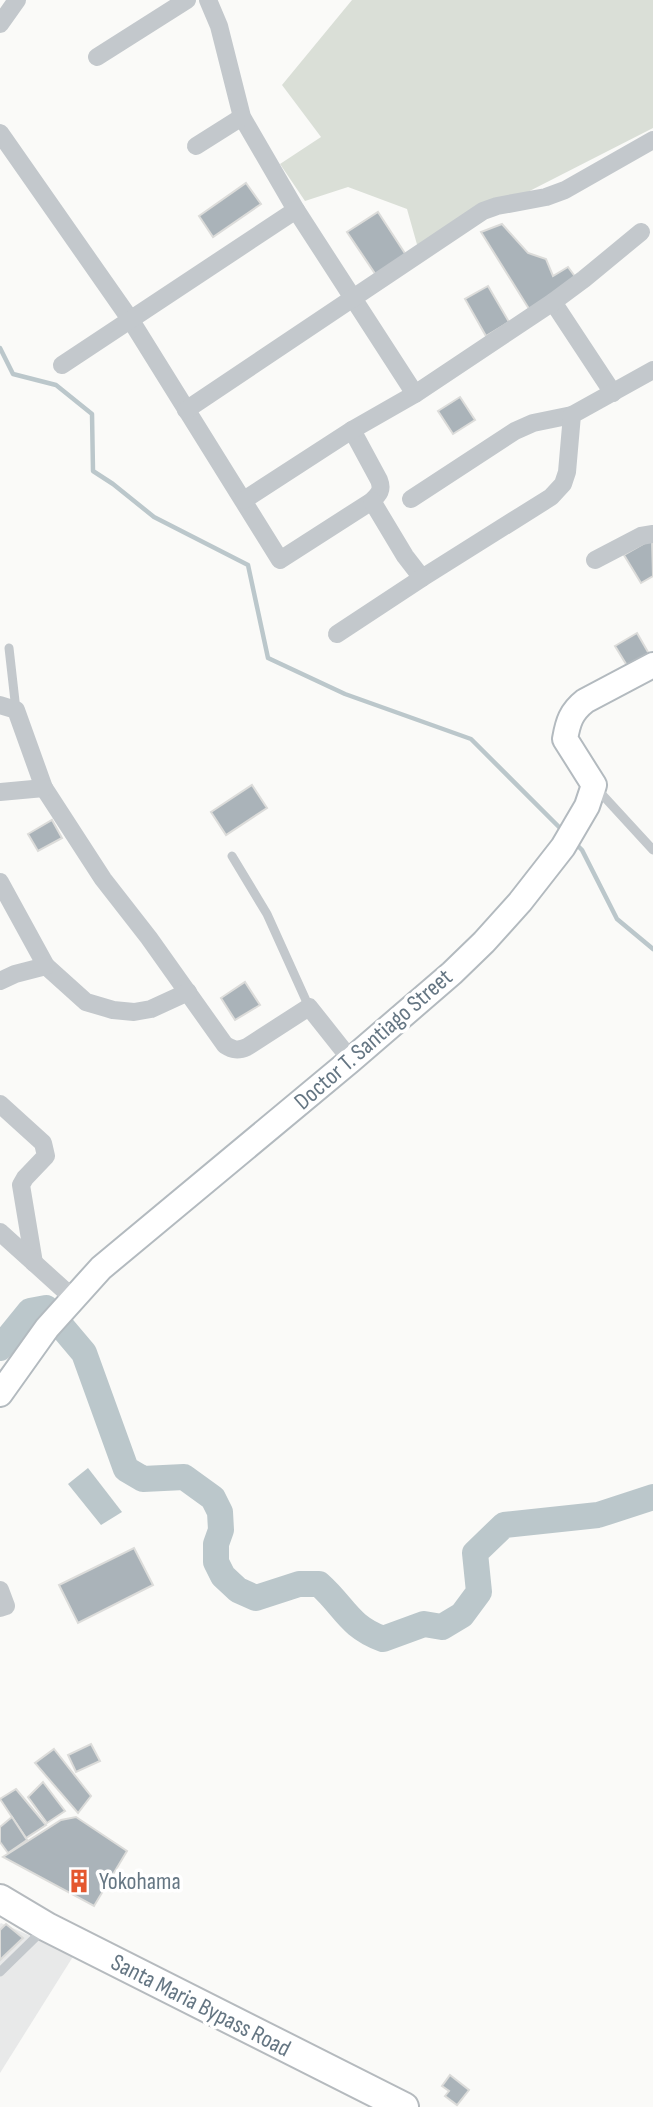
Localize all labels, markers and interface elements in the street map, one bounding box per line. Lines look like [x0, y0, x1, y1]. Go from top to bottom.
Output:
street label: Doctor T. Santiago Street [288, 963, 458, 1116]
building icon: Yokohama [65, 1867, 93, 1895]
place label: Yokohama [99, 1867, 181, 1896]
street label: Santa Maria Bypass Road [106, 1948, 295, 2063]

